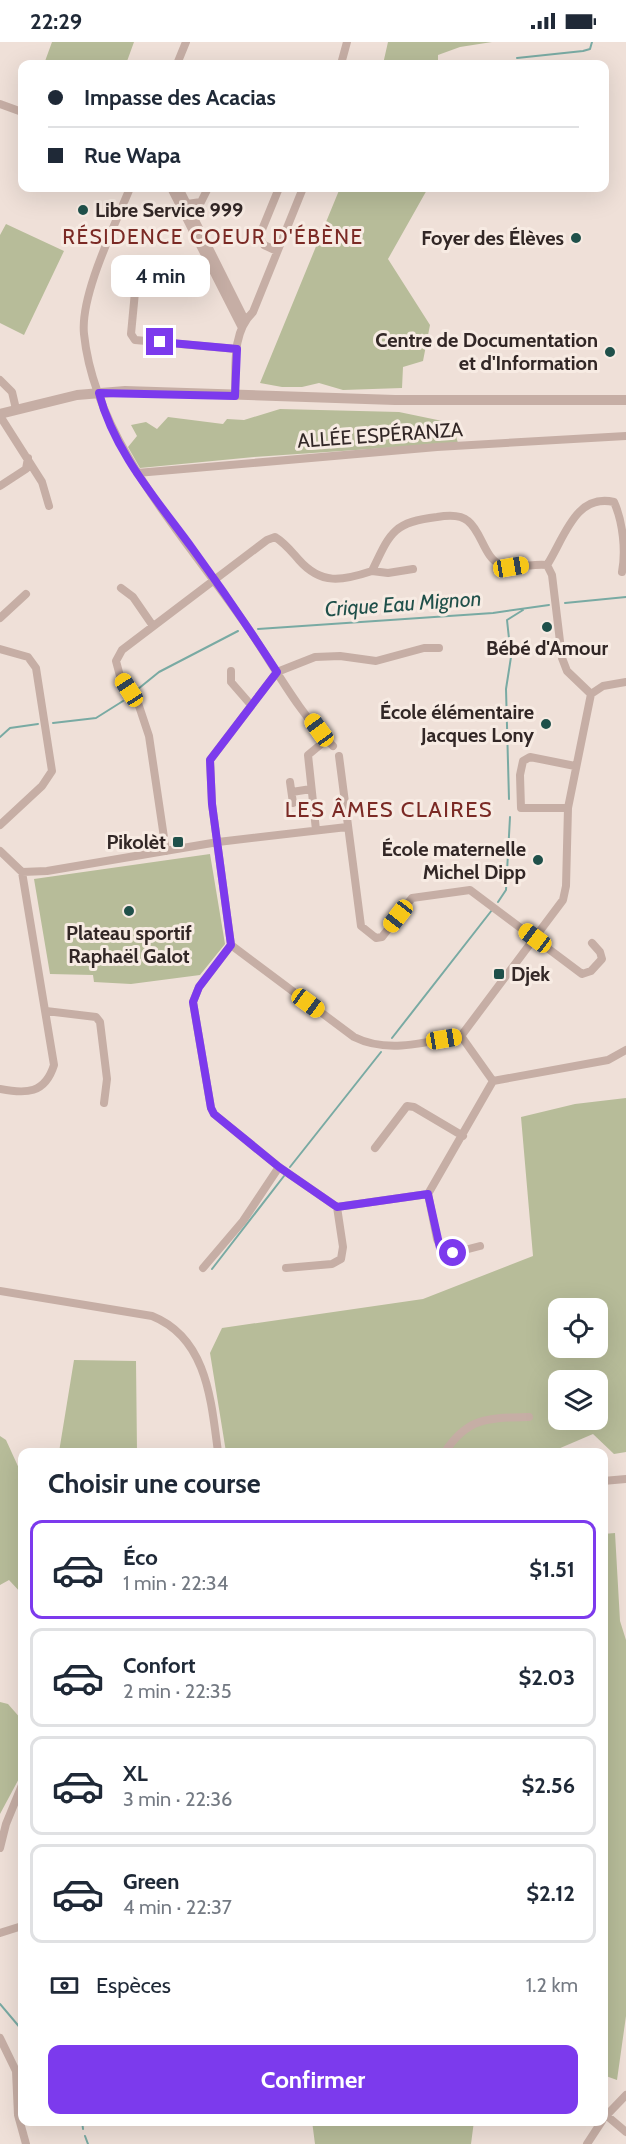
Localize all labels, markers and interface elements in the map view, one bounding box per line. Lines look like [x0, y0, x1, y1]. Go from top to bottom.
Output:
text: 22:29 [30, 8, 82, 35]
text: Impasse des Acacias [84, 84, 276, 111]
text: Rue Wapa [84, 142, 181, 169]
place label: Libre Service 999 [95, 198, 243, 222]
marker: Libre Service 999 [76, 203, 90, 217]
district label: RÉSIDENCE COEUR D'ÉBÈNE [62, 224, 364, 249]
place label: Foyer des Élèves [421, 226, 564, 250]
marker: Foyer des Élèves [569, 231, 583, 245]
callout: 4 min [110, 255, 210, 297]
text: 4 min [135, 264, 186, 288]
route end [146, 328, 173, 355]
place label: Centre de Documentation et d'Information [375, 328, 598, 375]
marker: Centre de Documentation et d'Information [603, 345, 617, 359]
street label: ALLÉE ESPÉRANZA [296, 417, 464, 453]
car [492, 555, 530, 579]
water label: Crique Eau Mignon [324, 586, 482, 621]
marker: Bébé d'Amour [540, 620, 554, 634]
place label: Bébé d'Amour [486, 636, 608, 660]
car [112, 670, 146, 710]
place label: École élémentaire Jacques Lony [380, 700, 534, 747]
car [301, 710, 337, 750]
marker: École élémentaire Jacques Lony [539, 717, 553, 731]
district label: LES ÂMES CLAIRES [285, 796, 493, 823]
place label: Pikolèt [106, 830, 166, 854]
marker: Pikolèt [171, 835, 185, 849]
place label: École maternelle Michel Dipp [381, 837, 526, 884]
marker: École maternelle Michel Dipp [531, 853, 545, 867]
car [380, 896, 416, 936]
marker: Plateau sportif Raphaël Galot [122, 904, 136, 918]
car [515, 920, 555, 956]
place label: Plateau sportif Raphaël Galot [66, 921, 192, 968]
place label: Djek [511, 962, 550, 986]
marker: Djek [492, 967, 506, 981]
car [288, 985, 328, 1021]
car [425, 1027, 463, 1051]
route start [439, 1239, 466, 1266]
map controls [548, 1298, 608, 1430]
button: locate [548, 1298, 608, 1358]
button: layers [548, 1370, 608, 1430]
text: Choisir une course [48, 1467, 261, 1500]
icon: car [51, 1543, 105, 1597]
text: Éco [123, 1544, 158, 1571]
text: $1.51 [529, 1556, 575, 1583]
text: 1 min · 22:34 [123, 1571, 228, 1595]
icon: car [51, 1651, 105, 1705]
text: Confort [123, 1652, 196, 1679]
text: $2.03 [519, 1664, 575, 1691]
text: 2 min · 22:35 [123, 1679, 231, 1703]
icon: car [51, 1759, 105, 1813]
text: XL [123, 1760, 148, 1787]
text: $2.56 [522, 1772, 575, 1799]
text: 3 min · 22:36 [123, 1787, 232, 1811]
icon: car [51, 1867, 105, 1921]
text: Green [123, 1868, 179, 1895]
text: $2.12 [526, 1880, 575, 1907]
text: 4 min · 22:37 [123, 1895, 232, 1919]
icon: cash [48, 1969, 81, 2002]
text: Espèces [96, 1972, 171, 1999]
text: 1.2 km [526, 1973, 578, 1997]
button: Confirmer [48, 2045, 578, 2114]

